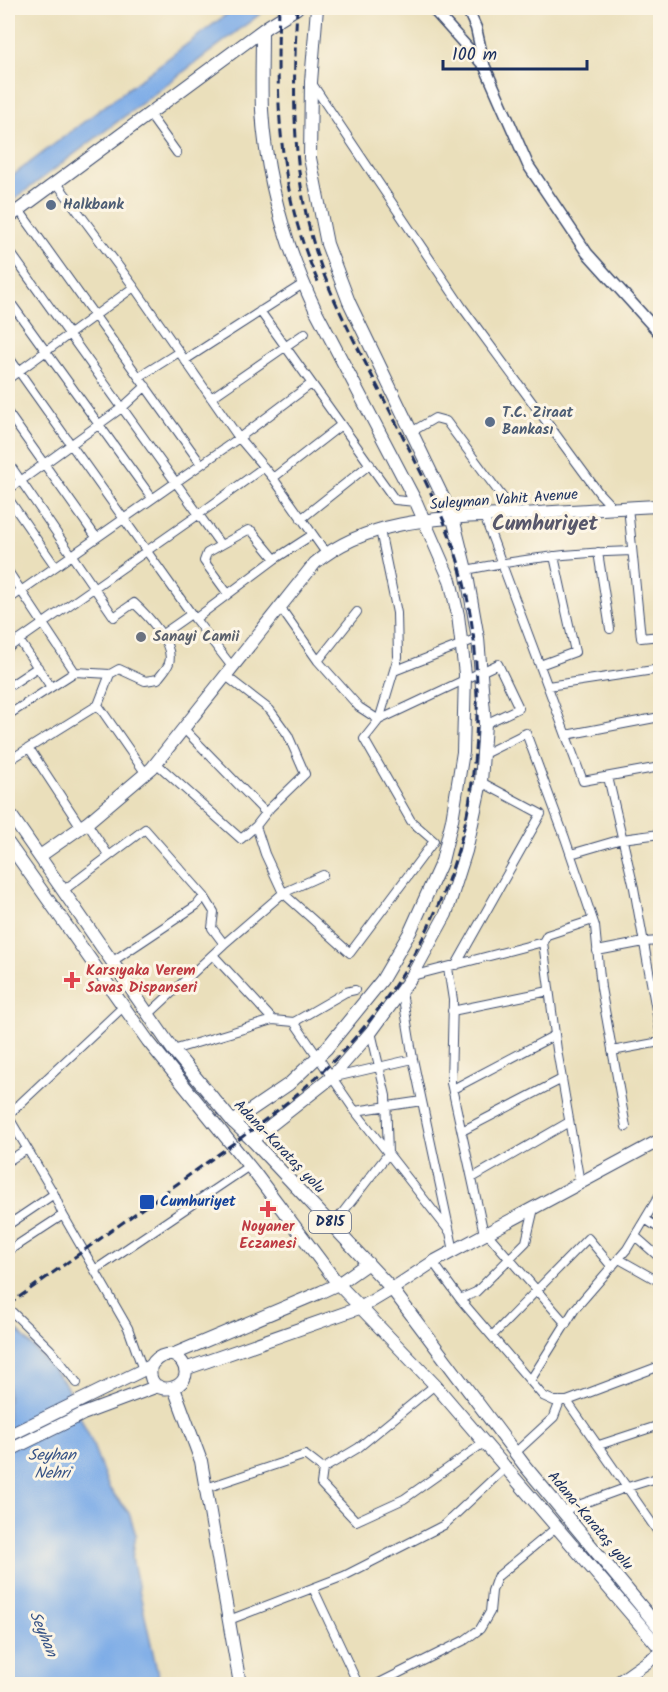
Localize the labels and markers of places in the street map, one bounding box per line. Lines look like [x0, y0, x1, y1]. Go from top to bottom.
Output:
place label: Halkbank [63, 193, 124, 217]
marker: Halkbank [44, 198, 58, 212]
place label: T.C. Ziraat Bankası [502, 401, 574, 442]
marker: T.C. Ziraat Bankası [483, 415, 497, 429]
place label: Sanayi Camii [153, 625, 240, 649]
marker: Sanayi Camii [134, 630, 148, 644]
place label: Karsıyaka Verem Savas Dispanseri [86, 959, 198, 1000]
marker: Karsıyaka Verem Savas Dispanseri [63, 971, 81, 989]
place label: Cumhuriyet [160, 1190, 236, 1214]
marker: Cumhuriyet [138, 1193, 156, 1211]
marker: Noyaner Eczanesi [261, 1202, 275, 1216]
place label: Noyaner Eczanesi [240, 1215, 298, 1256]

